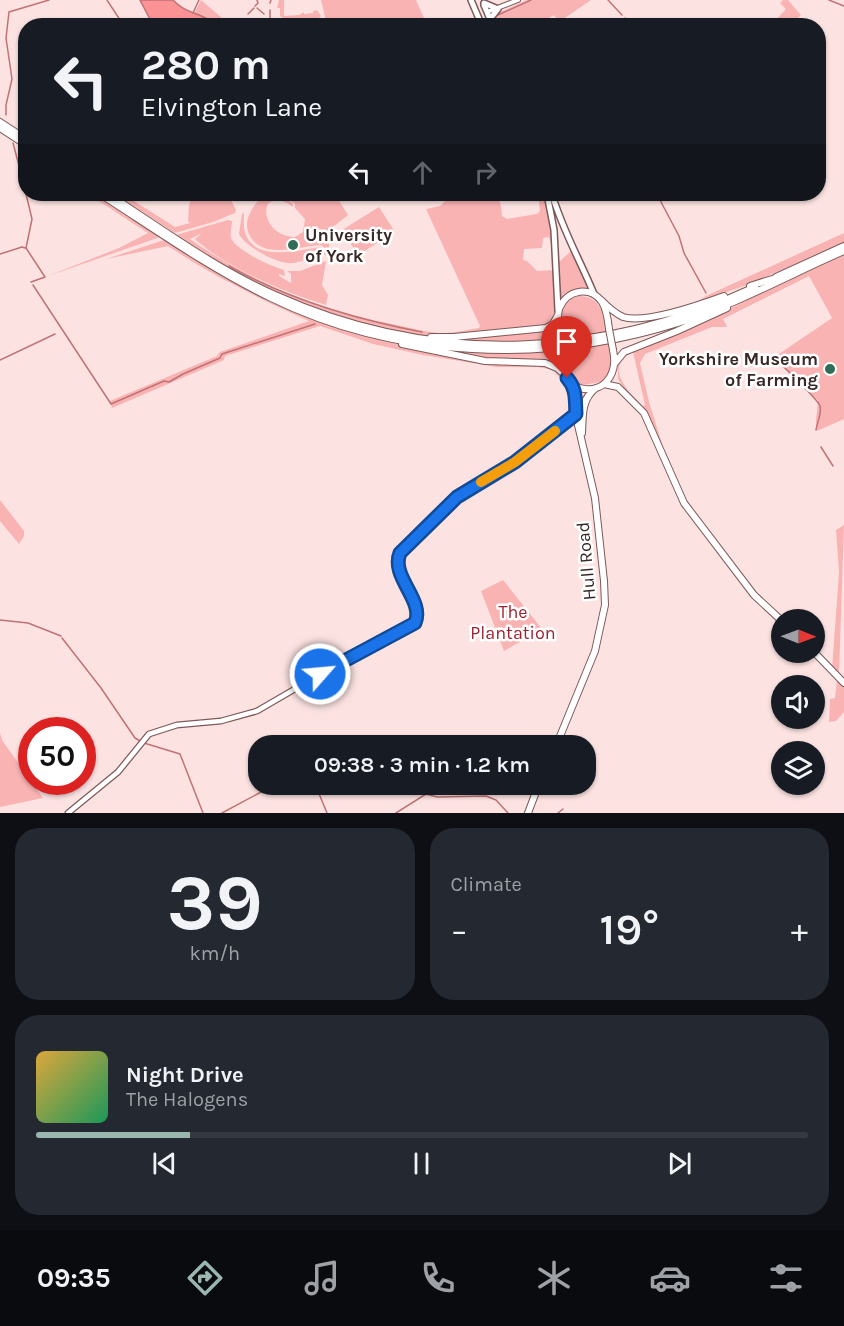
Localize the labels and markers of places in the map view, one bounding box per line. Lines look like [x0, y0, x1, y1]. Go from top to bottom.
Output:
place label: University of York [305, 224, 392, 267]
marker: University of York [286, 238, 300, 252]
pin [541, 316, 592, 378]
place label: Yorkshire Museum of Farming [659, 348, 819, 391]
marker: Yorkshire Museum of Farming [823, 362, 837, 376]

